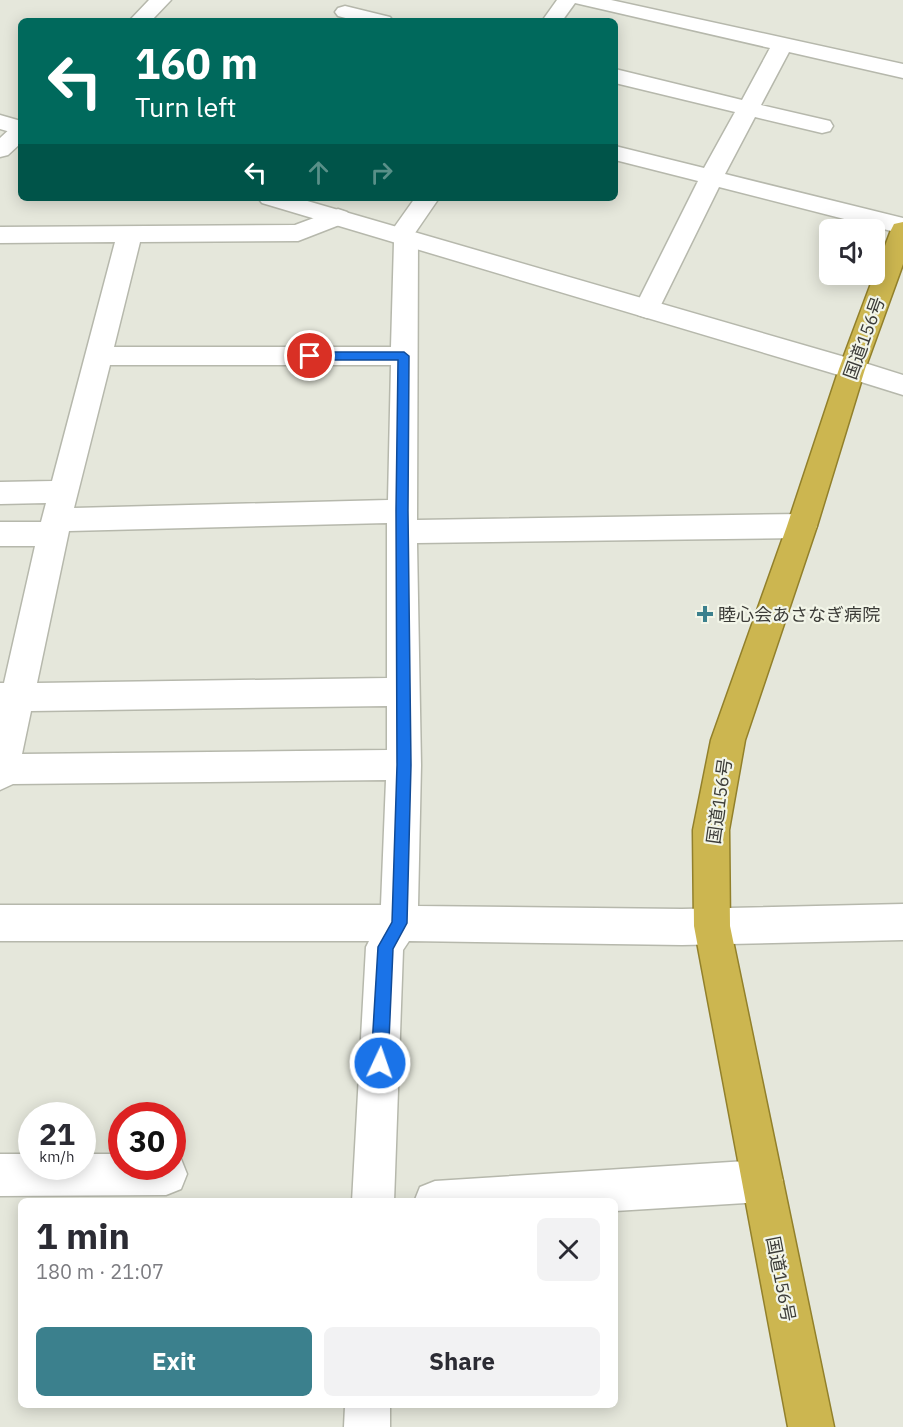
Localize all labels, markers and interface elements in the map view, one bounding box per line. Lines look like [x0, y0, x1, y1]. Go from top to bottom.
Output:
text: 160 m [135, 36, 258, 91]
icon: left [36, 42, 114, 120]
text: Turn left [135, 89, 236, 124]
icon: left [239, 156, 272, 189]
icon: ahead [302, 156, 335, 189]
icon: right [365, 156, 398, 189]
map controls [819, 219, 885, 285]
button: sound [819, 219, 885, 285]
street label: 国道156号 [838, 293, 890, 383]
pin [284, 330, 335, 381]
icon: arrive [293, 339, 326, 372]
place label: 睦心会あさなぎ病院 [718, 603, 880, 626]
marker: 睦心会あさなぎ病院 [696, 605, 714, 623]
street label: 国道156号 [702, 757, 736, 845]
position arrow [348, 1031, 412, 1095]
speed limit sign: 30 [108, 1102, 186, 1180]
text: 21 [39, 1114, 75, 1153]
text: km/h [39, 1147, 75, 1166]
text: 1 min [36, 1212, 130, 1259]
button: close [537, 1218, 600, 1281]
street label: 国道156号 [761, 1234, 801, 1324]
text: 180 m · 21:07 [36, 1258, 164, 1285]
button: Exit [36, 1327, 312, 1396]
button: Share [324, 1327, 600, 1396]

